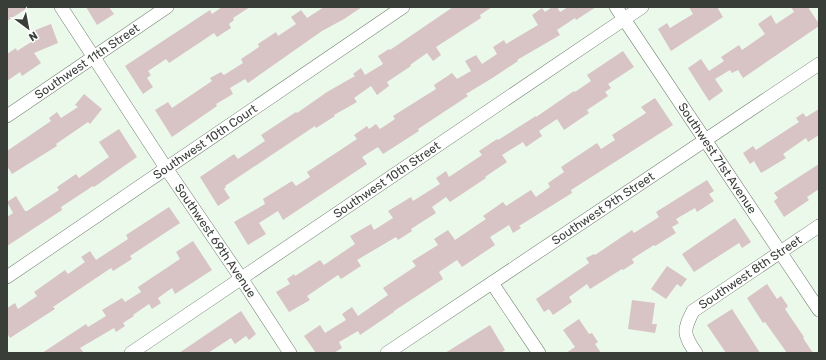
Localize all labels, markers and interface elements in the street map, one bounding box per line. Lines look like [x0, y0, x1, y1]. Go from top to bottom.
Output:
north arrow [8, 8, 48, 48]
street label: Southwest 11th Street [32, 21, 142, 102]
text: N [26, 28, 40, 44]
street label: Southwest 71st Avenue [675, 100, 760, 216]
street label: Southwest 10th Court [151, 101, 260, 182]
street label: Southwest 10th Street [331, 138, 443, 221]
street label: Southwest 9th Street [549, 169, 657, 248]
street label: Southwest 69th Avenue [172, 181, 259, 300]
street label: Southwest 8th Street [696, 233, 804, 312]

